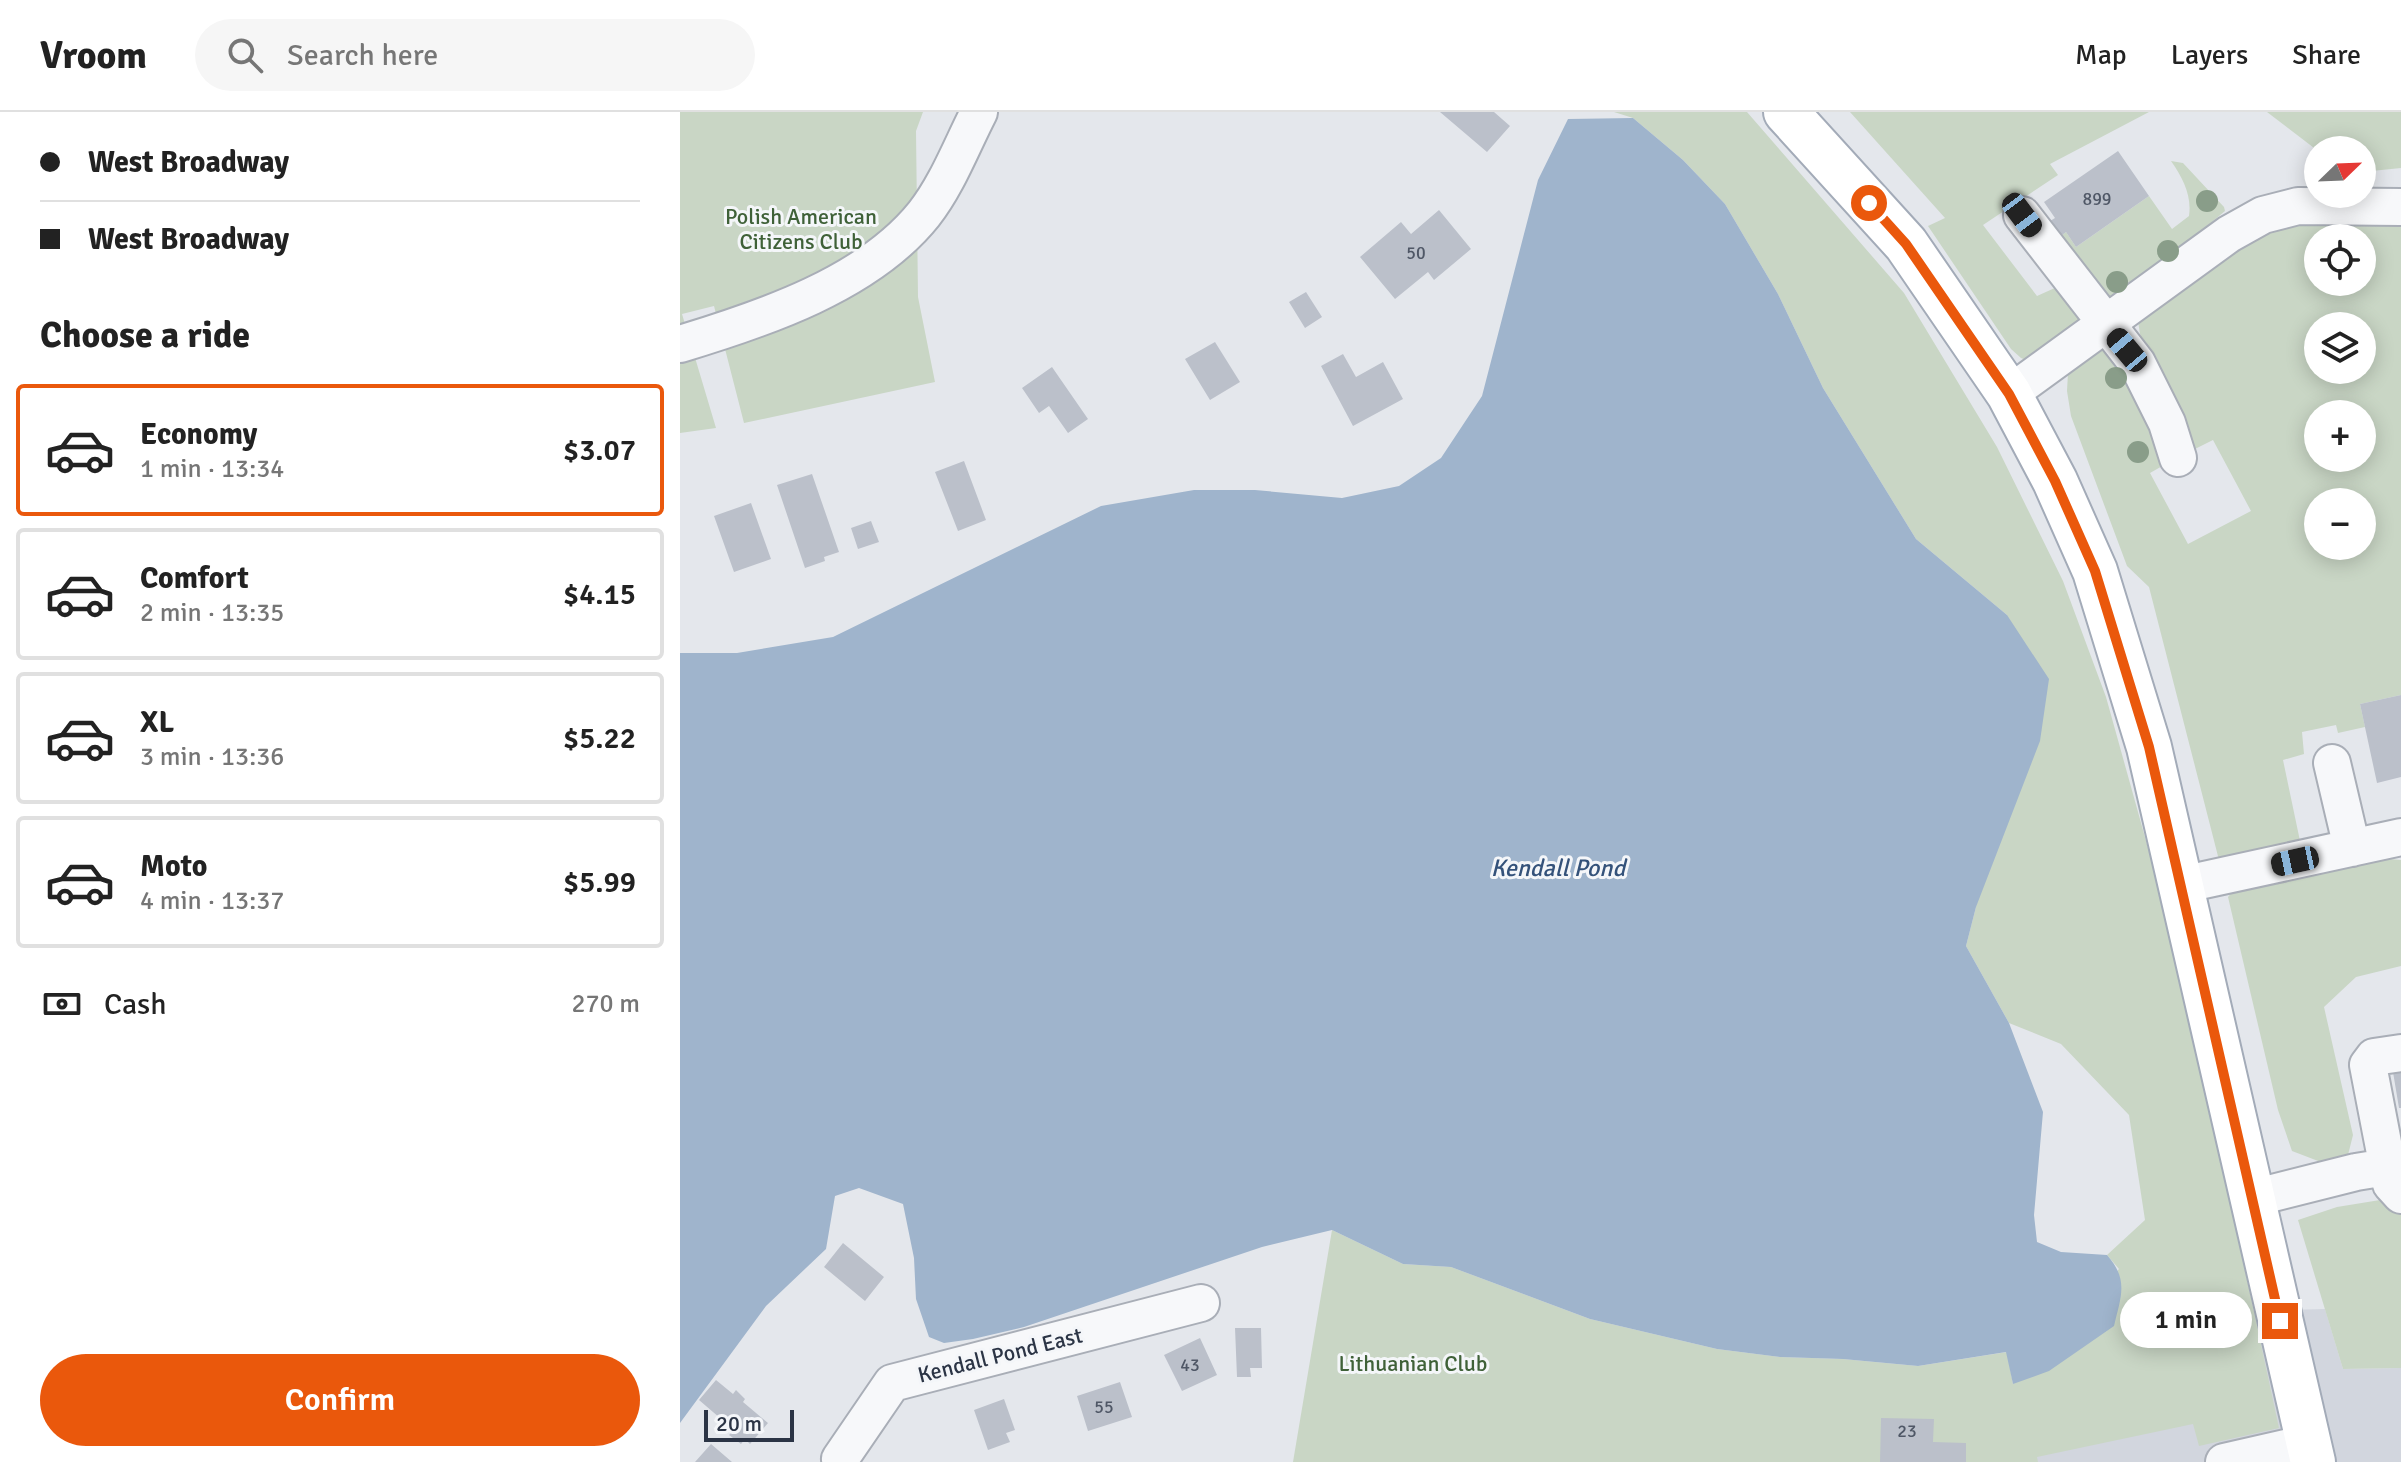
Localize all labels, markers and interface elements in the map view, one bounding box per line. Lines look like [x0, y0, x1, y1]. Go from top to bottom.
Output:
search box [195, 19, 755, 91]
text: Vroom [40, 32, 147, 79]
icon: search [223, 33, 267, 77]
text: Search here [287, 37, 438, 74]
text: Map [2075, 38, 2127, 72]
text: Layers [2171, 38, 2248, 72]
text: Share [2292, 38, 2361, 72]
north arrow [2304, 136, 2376, 208]
map controls [2304, 136, 2376, 560]
text: West Broadway [88, 144, 289, 181]
route start [1851, 185, 1887, 221]
house number: 899 [2082, 188, 2112, 210]
car [1998, 189, 2046, 241]
park label: Polish American Citizens Club [725, 203, 877, 255]
text: West Broadway [88, 221, 289, 258]
button: locate [2304, 224, 2376, 296]
house number: 50 [1406, 242, 1426, 264]
button: layers [2304, 312, 2376, 384]
text: Choose a ride [40, 313, 250, 358]
car [2102, 324, 2152, 376]
button: + [2304, 400, 2376, 472]
icon: car [44, 414, 116, 486]
text: Economy [140, 416, 257, 453]
text: $3.07 [563, 432, 636, 469]
text: 1 min · 13:34 [140, 453, 284, 485]
button: − [2304, 488, 2376, 560]
icon: car [44, 558, 116, 630]
text: Comfort [140, 560, 249, 597]
text: $4.15 [563, 576, 636, 613]
text: 2 min · 13:35 [140, 597, 284, 629]
icon: car [44, 702, 116, 774]
text: XL [140, 704, 174, 741]
text: $5.22 [563, 720, 636, 757]
text: 3 min · 13:36 [140, 741, 284, 773]
car [2269, 844, 2321, 878]
icon: car [44, 846, 116, 918]
text: Moto [140, 848, 207, 885]
water label: Kendall Pond [1491, 853, 1628, 883]
text: $5.99 [563, 864, 636, 901]
text: 4 min · 13:37 [140, 885, 284, 917]
icon: cash [40, 982, 84, 1026]
text: Cash [104, 986, 167, 1023]
text: 270 m [571, 988, 640, 1020]
callout: 1 min [2120, 1293, 2252, 1349]
route end [2262, 1303, 2298, 1339]
text: 1 min [2155, 1304, 2217, 1336]
street label: Kendall Pond East [915, 1321, 1085, 1389]
park label: Lithuanian Club [1339, 1350, 1487, 1377]
button: Confirm [40, 1354, 640, 1446]
house number: 43 [1180, 1354, 1200, 1376]
house number: 55 [1094, 1396, 1114, 1418]
scale bar [704, 1406, 794, 1442]
text: 20 m [716, 1410, 762, 1437]
house number: 23 [1897, 1420, 1917, 1442]

